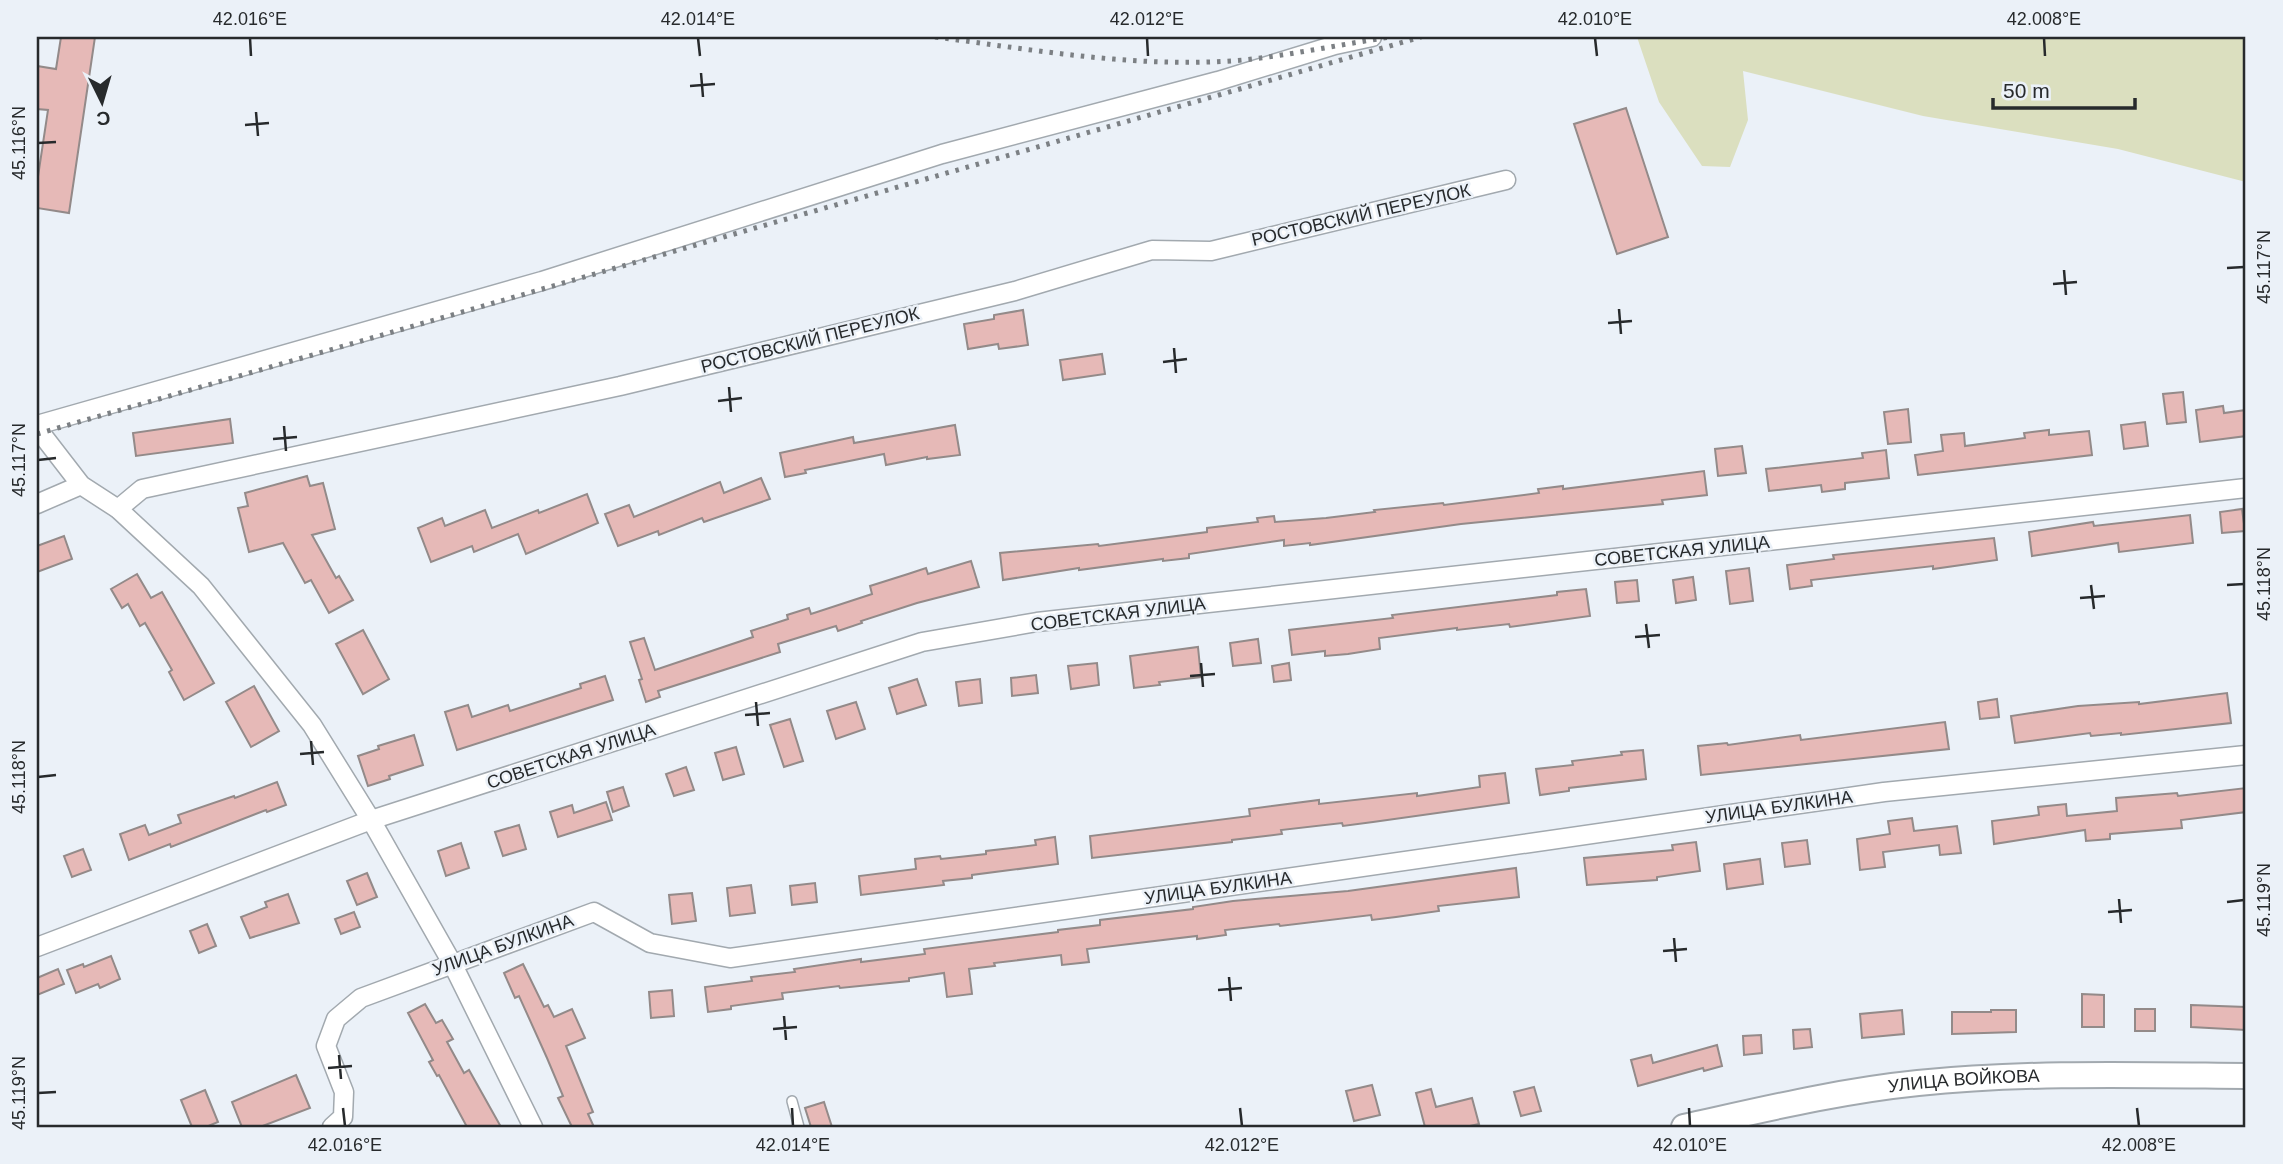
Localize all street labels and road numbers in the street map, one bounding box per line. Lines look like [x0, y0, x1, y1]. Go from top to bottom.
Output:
street label: РОСТОВСКИЙ ПЕРЕУЛОК [1249, 179, 1473, 250]
street label: РОСТОВСКИЙ ПЕРЕУЛОК [699, 302, 922, 377]
street label: СОВЕТСКАЯ УЛИЦА [1593, 532, 1771, 570]
street label: СОВЕТСКАЯ УЛИЦА [1029, 593, 1207, 635]
street label: СОВЕТСКАЯ УЛИЦА [484, 719, 658, 793]
street label: УЛИЦА БУЛКИНА [1704, 787, 1854, 827]
street label: УЛИЦА БУЛКИНА [1143, 868, 1293, 908]
street label: УЛИЦА БУЛКИНА [430, 910, 576, 980]
street label: УЛИЦА ВОЙКОВА [1887, 1066, 2040, 1096]

